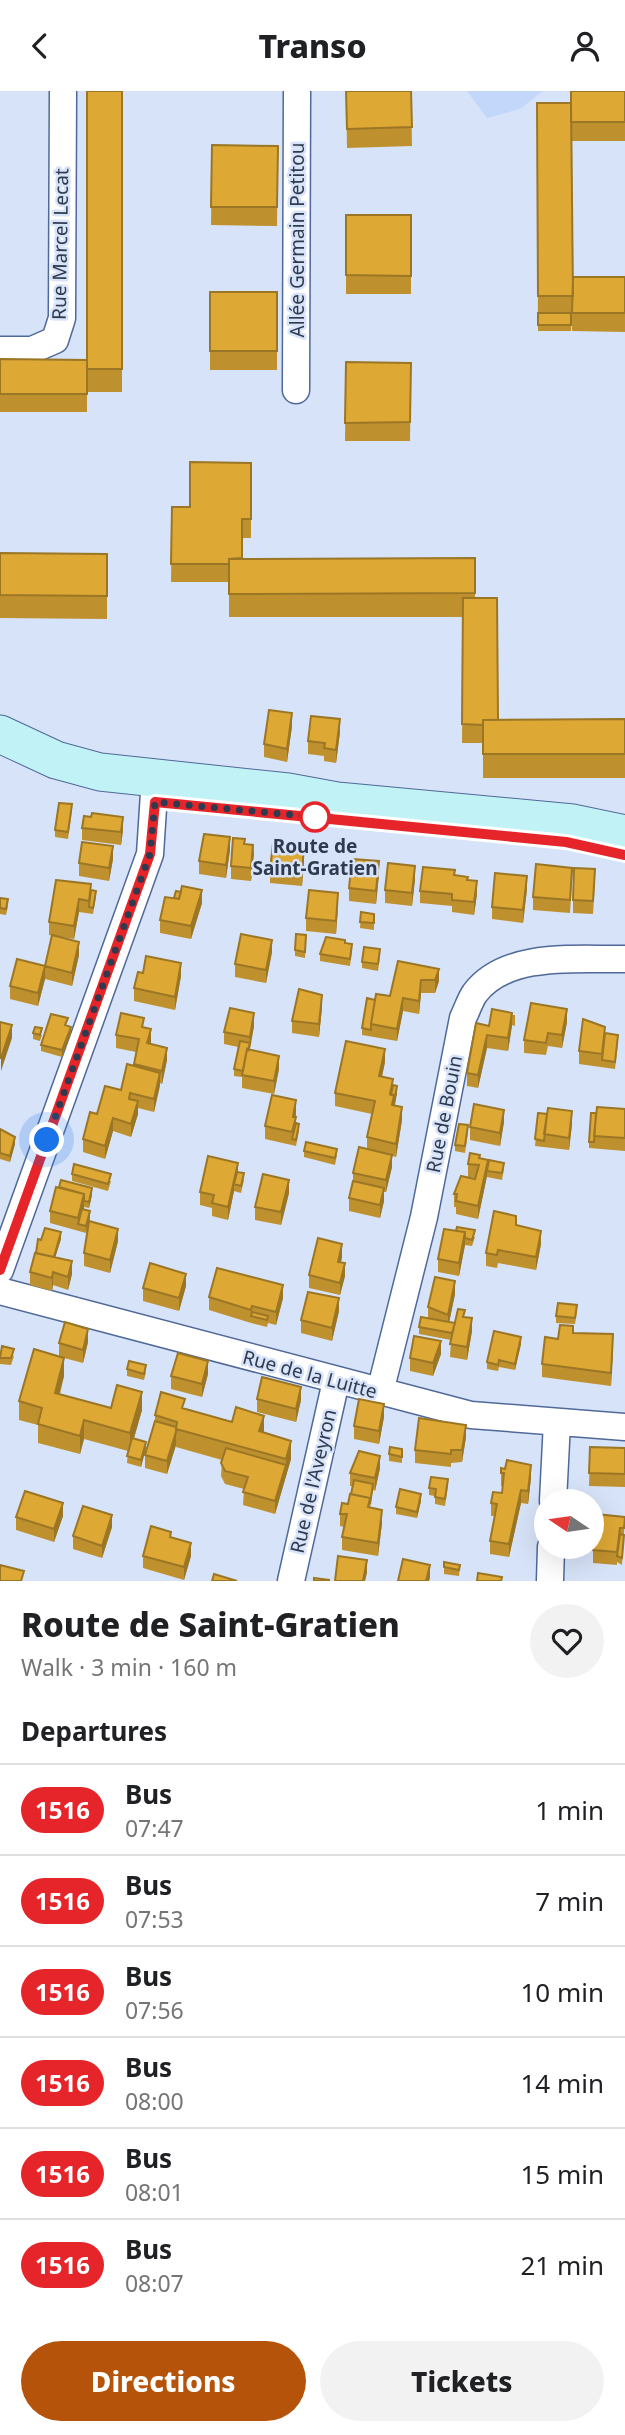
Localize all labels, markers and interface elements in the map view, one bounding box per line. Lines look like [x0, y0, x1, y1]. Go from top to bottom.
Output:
text: Transo [258, 24, 367, 67]
icon: back [21, 27, 59, 65]
icon: person [566, 27, 604, 65]
street label: Allée Germain Petitou [284, 143, 310, 337]
street label: Rue Marcel Lecat [46, 168, 74, 320]
marker: Route de Saint-Gratien [300, 802, 330, 832]
place label: Route de Saint-Gratien [252, 833, 378, 881]
street label: Rue de Bouin [420, 1053, 468, 1175]
your location [29, 1122, 64, 1157]
street label: Rue de la Luitte [240, 1344, 380, 1404]
street label: Rue de l'Aveyron [284, 1406, 342, 1556]
north arrow [534, 1489, 604, 1559]
map controls [534, 1489, 604, 1559]
text: Route de Saint-Gratien [21, 1602, 400, 1647]
button: heart [530, 1604, 604, 1678]
text: Walk · 3 min · 160 m [21, 1651, 237, 1683]
text: Departures [21, 1713, 167, 1749]
text: Bus [125, 1776, 172, 1812]
text: 1 min [535, 1792, 604, 1828]
text: 1516 [35, 1793, 90, 1826]
text: 07:47 [125, 1812, 184, 1844]
text: Bus [125, 1867, 172, 1903]
text: 7 min [535, 1883, 604, 1919]
text: 1516 [35, 1884, 90, 1917]
text: 07:53 [125, 1903, 184, 1935]
text: Bus [125, 1958, 172, 1994]
text: 10 min [520, 1974, 604, 2010]
text: 1516 [35, 1975, 90, 2008]
text: 07:56 [125, 1994, 184, 2026]
text: Bus [125, 2049, 172, 2085]
text: 14 min [520, 2065, 604, 2101]
text: 1516 [35, 2066, 90, 2099]
text: 08:00 [125, 2085, 184, 2117]
text: Bus [125, 2140, 172, 2176]
text: 15 min [520, 2156, 604, 2192]
text: 1516 [35, 2157, 90, 2190]
text: 08:01 [125, 2176, 184, 2208]
text: Bus [125, 2231, 172, 2267]
text: 21 min [520, 2247, 604, 2283]
text: 1516 [35, 2248, 90, 2281]
text: 08:07 [125, 2267, 184, 2299]
button: Directions [21, 2341, 306, 2421]
button: Tickets [320, 2341, 604, 2421]

